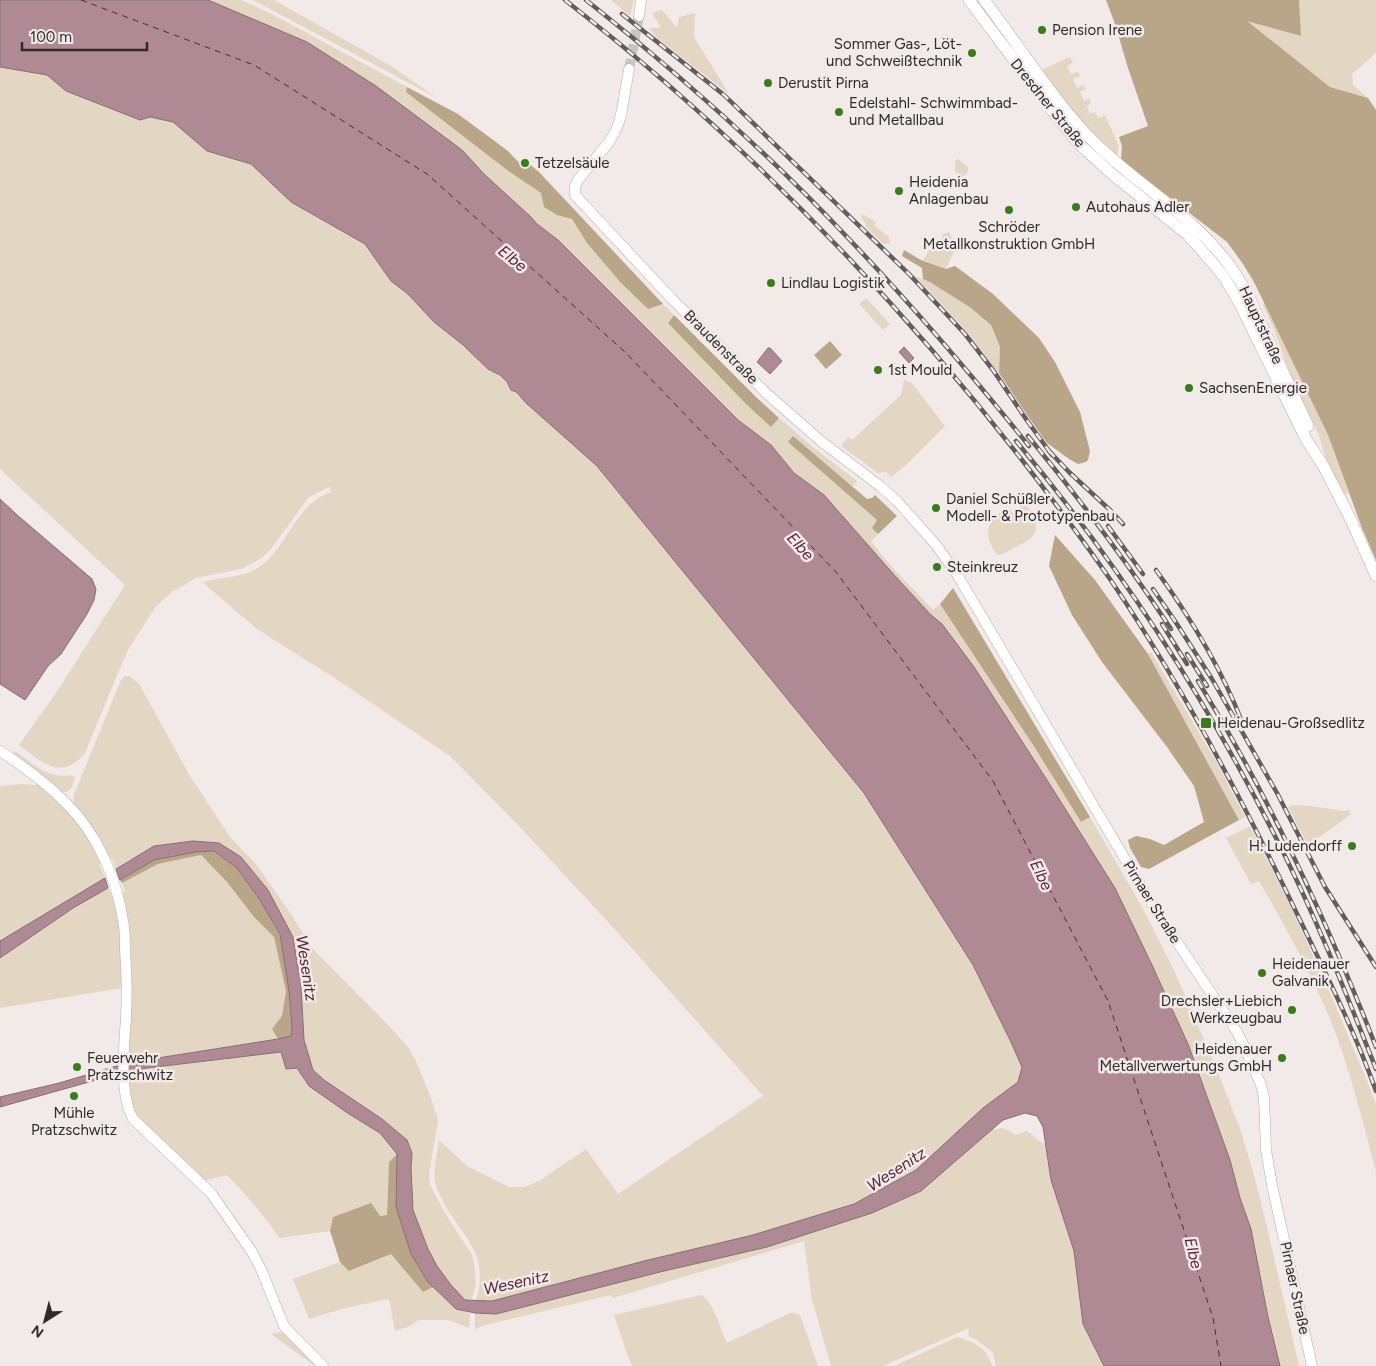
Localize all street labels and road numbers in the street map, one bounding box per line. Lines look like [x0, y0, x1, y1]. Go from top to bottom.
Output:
street label: Dresdner Straße [1007, 55, 1089, 151]
street label: Hauptstraße [1235, 283, 1287, 367]
street label: Braudenstraße [680, 306, 762, 388]
street label: Pirnaer Straße [1119, 857, 1185, 947]
street label: Pirnaer Straße [1276, 1240, 1314, 1336]

